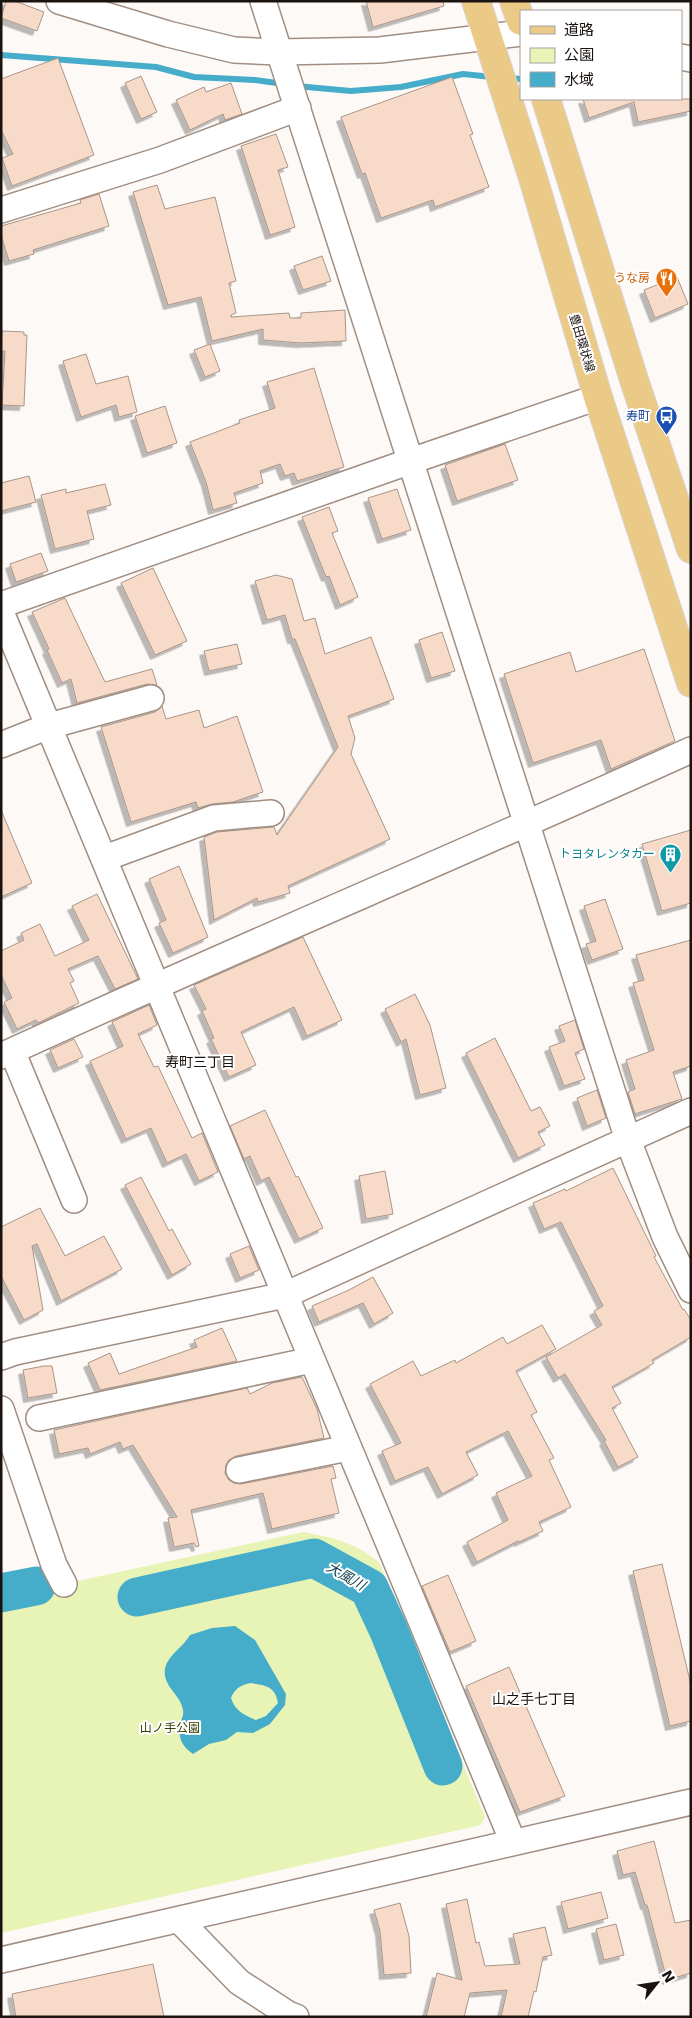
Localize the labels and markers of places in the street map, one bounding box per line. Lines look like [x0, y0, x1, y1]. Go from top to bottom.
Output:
restaurant icon: うな房 [654, 266, 678, 297]
place label: うな房 [614, 271, 650, 285]
bus stop icon: 寿町 [654, 404, 678, 435]
place label: 寿町 [626, 409, 650, 423]
building icon: トヨタレンタカー [659, 842, 683, 873]
place label: トヨタレンタカー [559, 847, 655, 861]

